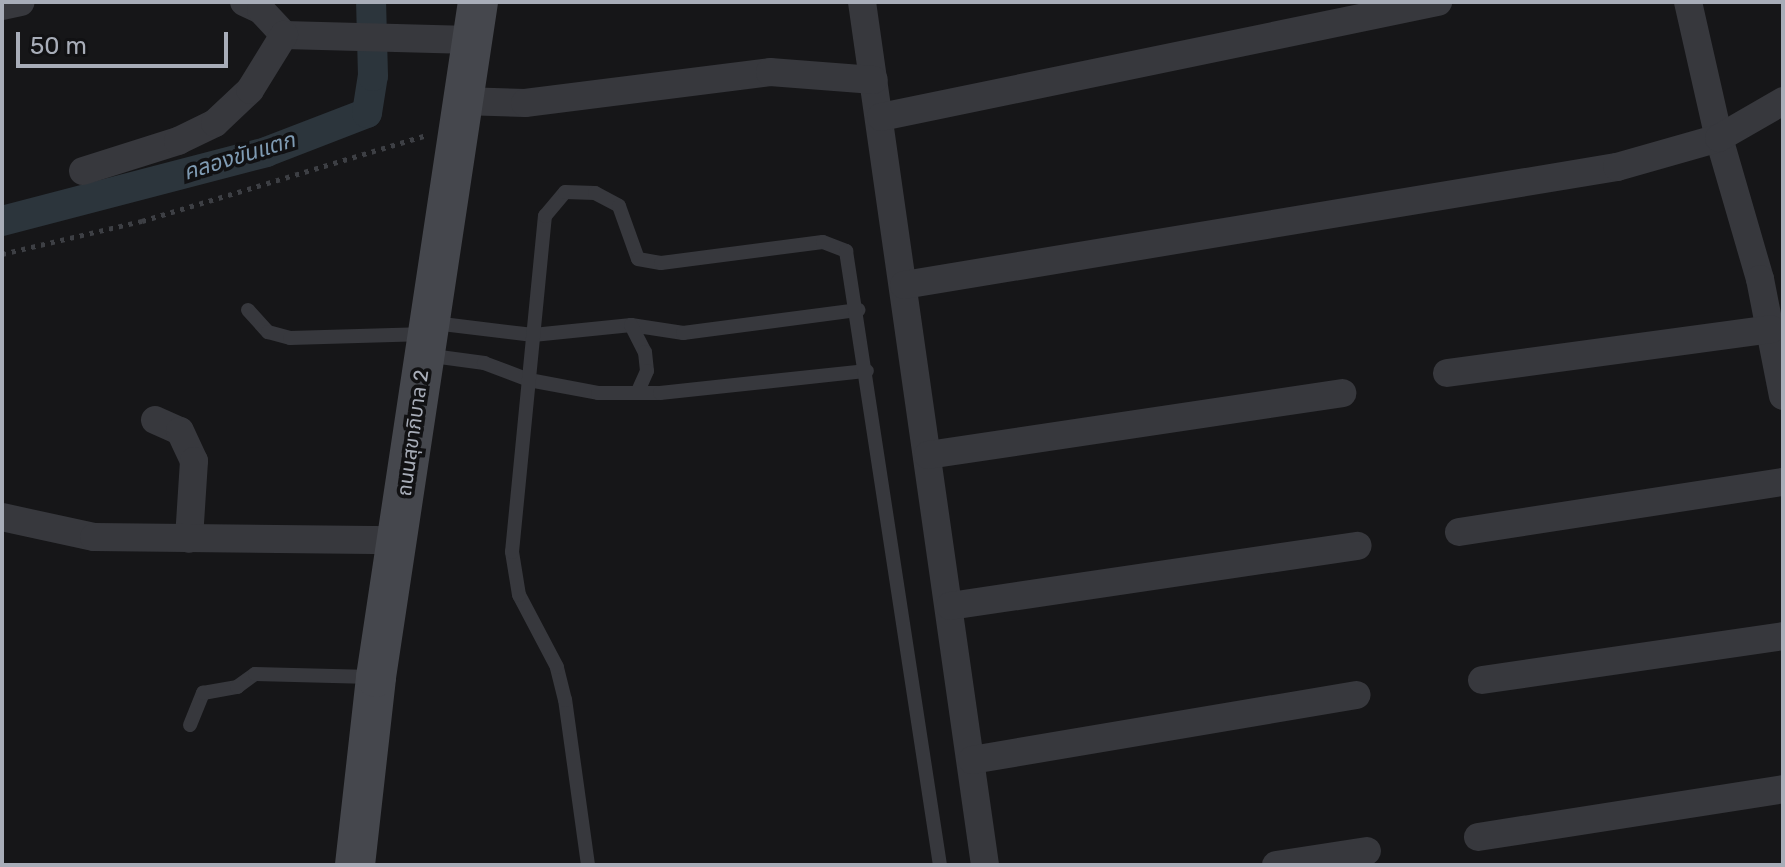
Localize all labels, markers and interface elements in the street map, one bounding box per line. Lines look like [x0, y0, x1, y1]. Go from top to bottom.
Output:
scale bar [20, 16, 232, 66]
text: 50 m [30, 32, 87, 60]
water label: คลองขันแตก [180, 126, 298, 186]
street label: ถนนสุขาภิบาล 2 [392, 368, 434, 498]

